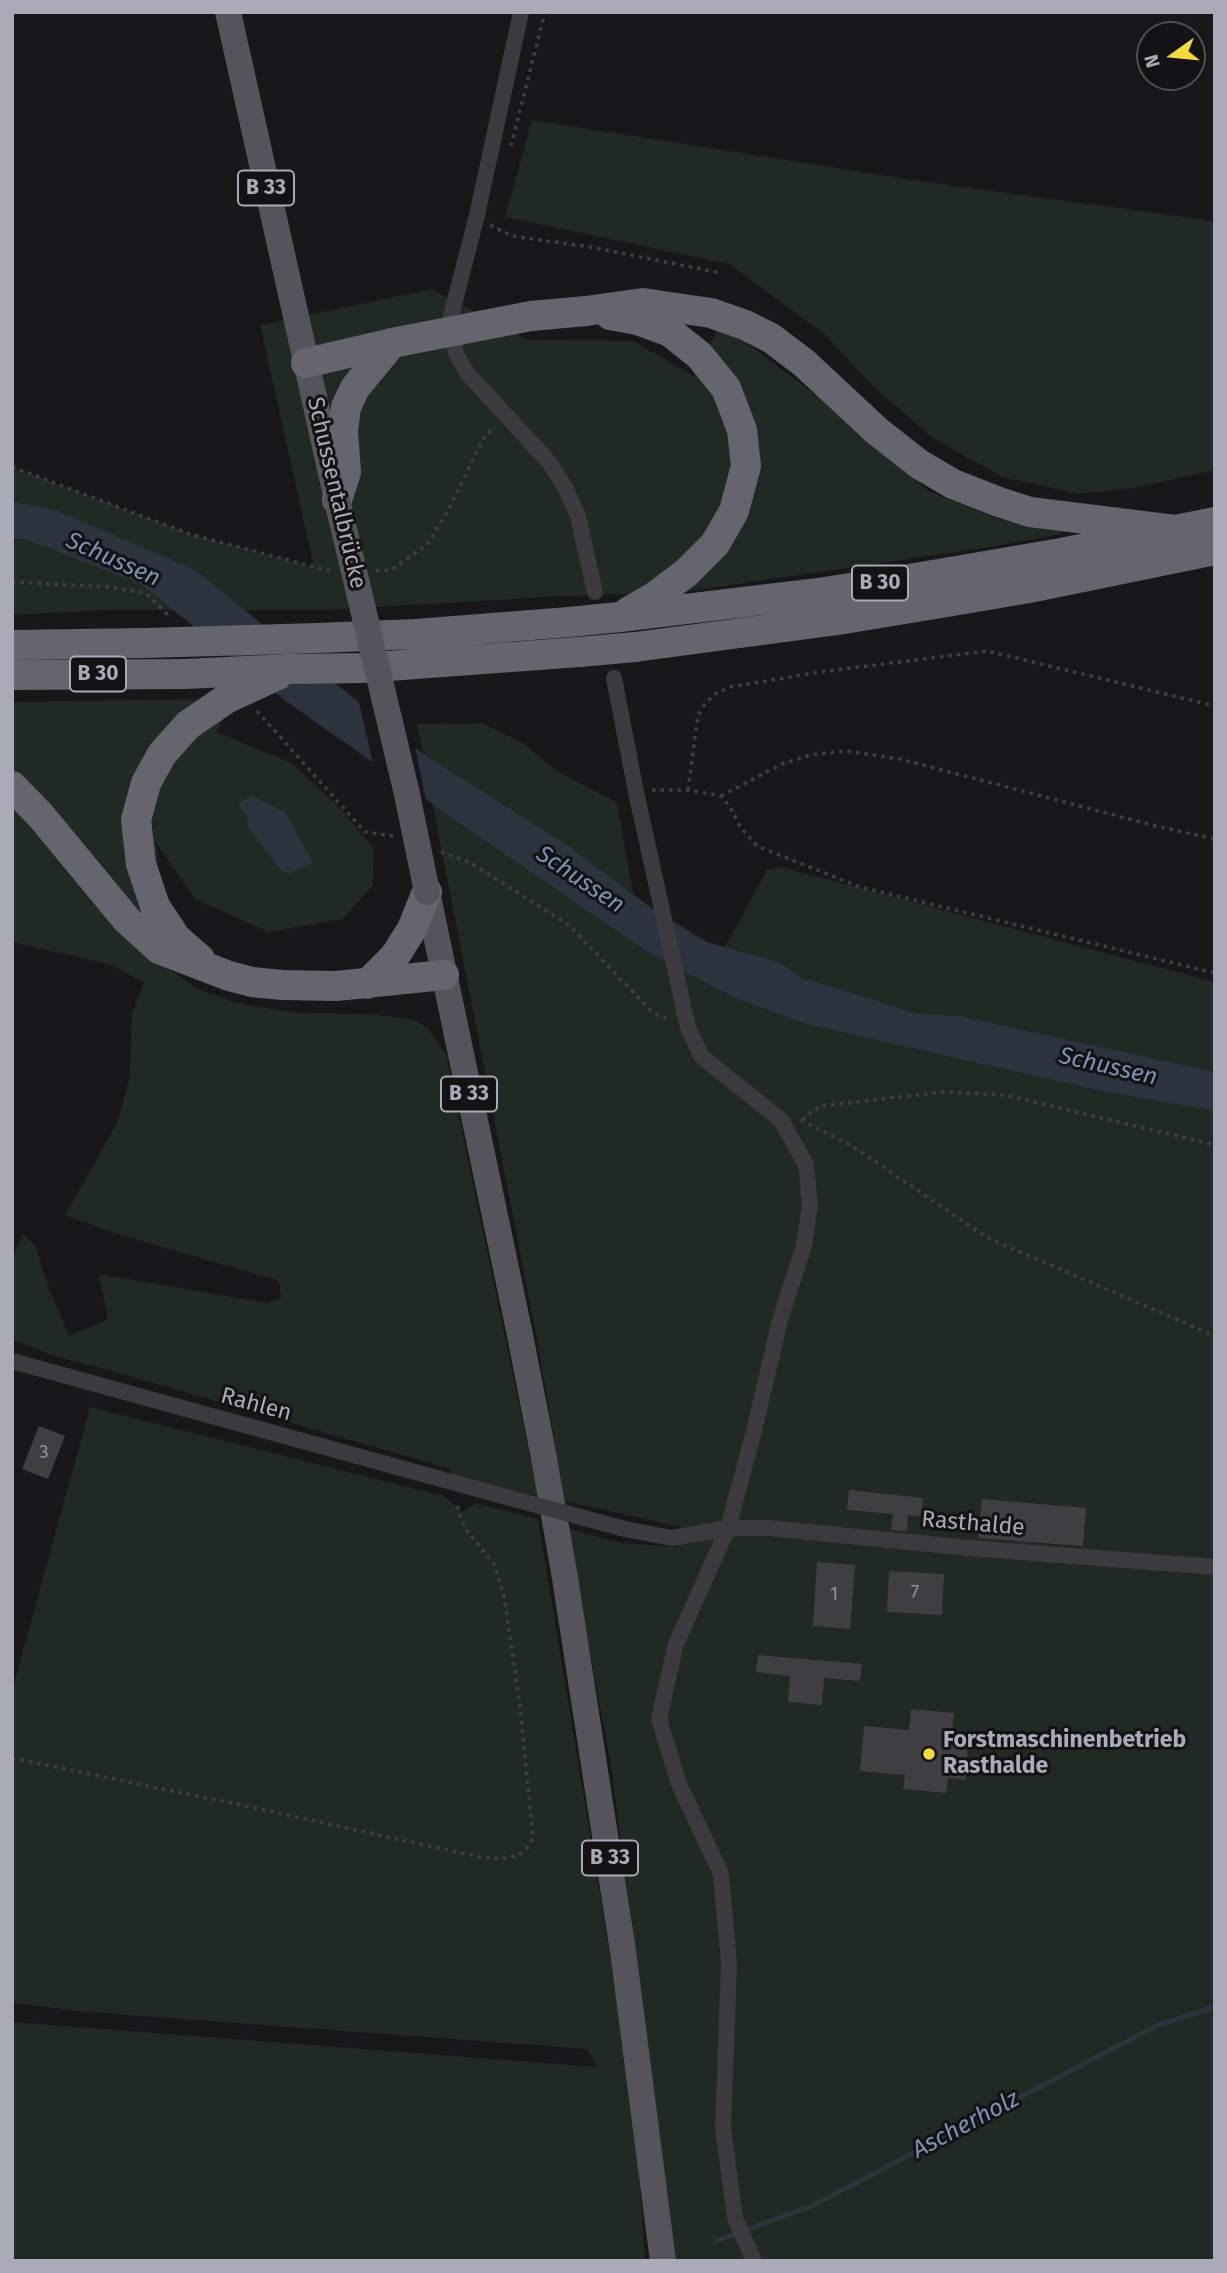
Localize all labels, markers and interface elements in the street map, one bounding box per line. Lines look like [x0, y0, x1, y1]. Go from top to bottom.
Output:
north arrow [1136, 21, 1206, 91]
text: N [1139, 52, 1165, 70]
road number: B 33 [238, 170, 294, 206]
street label: Schussentalbrücke [301, 394, 371, 592]
water label: Schussen [61, 526, 165, 594]
road number: B 30 [852, 566, 908, 600]
road number: B 30 [70, 656, 126, 692]
water label: Schussen [530, 840, 630, 920]
water label: Schussen [1056, 1042, 1160, 1092]
road number: B 33 [441, 1076, 497, 1112]
street label: Rahlen [218, 1382, 294, 1428]
house number: 3 [39, 1442, 49, 1464]
street label: Rasthalde [920, 1506, 1026, 1542]
house number: 7 [911, 1582, 919, 1604]
house number: 1 [830, 1584, 838, 1606]
place label: Forstmaschinenbetrieb Rasthalde [943, 1727, 1186, 1781]
marker: Forstmaschinenbetrieb Rasthalde [921, 1746, 937, 1762]
road number: B 33 [582, 1840, 638, 1876]
water label: Ascherholz [908, 2085, 1024, 2165]

